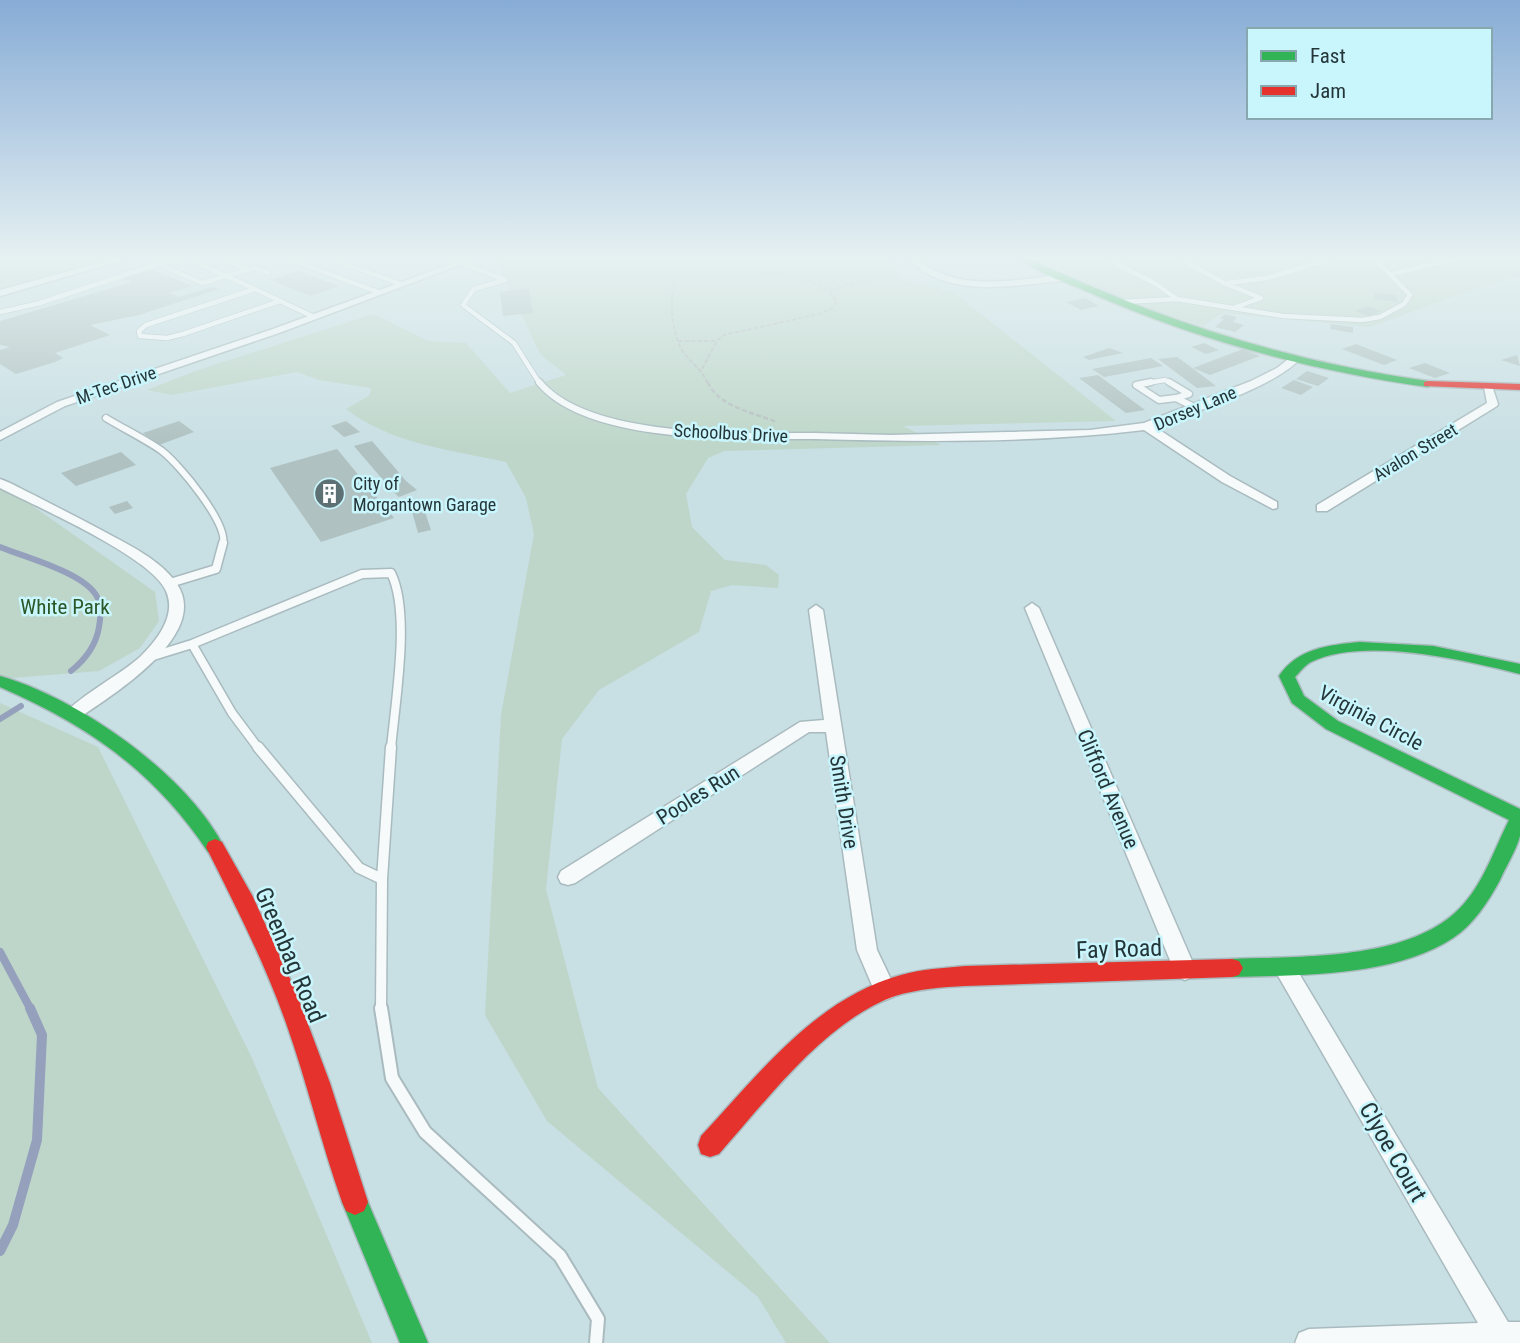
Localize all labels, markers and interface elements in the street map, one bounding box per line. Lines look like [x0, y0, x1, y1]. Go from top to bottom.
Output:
legend [1247, 28, 1492, 119]
text: Fast [1310, 44, 1346, 68]
text: Jam [1310, 79, 1346, 103]
street label: M-Tec Drive [73, 362, 159, 408]
street label: Dorsey Lane [1151, 381, 1239, 435]
street label: Avalon Street [1369, 419, 1461, 485]
street label: Schoolbus Drive [673, 420, 789, 446]
place label: City of Morgantown Garage [353, 473, 496, 515]
building icon: City of Morgantown Garage [313, 476, 347, 510]
park label: White Park [20, 595, 110, 619]
street label: Virginia Circle [1315, 680, 1428, 756]
street label: Clifford Avenue [1072, 726, 1144, 852]
street label: Smith Drive [825, 753, 863, 851]
street label: Pooles Run [652, 760, 744, 830]
street label: Greenbag Road [249, 883, 331, 1027]
street label: Fay Road [1075, 934, 1163, 964]
street label: Clyoe Court [1353, 1097, 1433, 1207]

